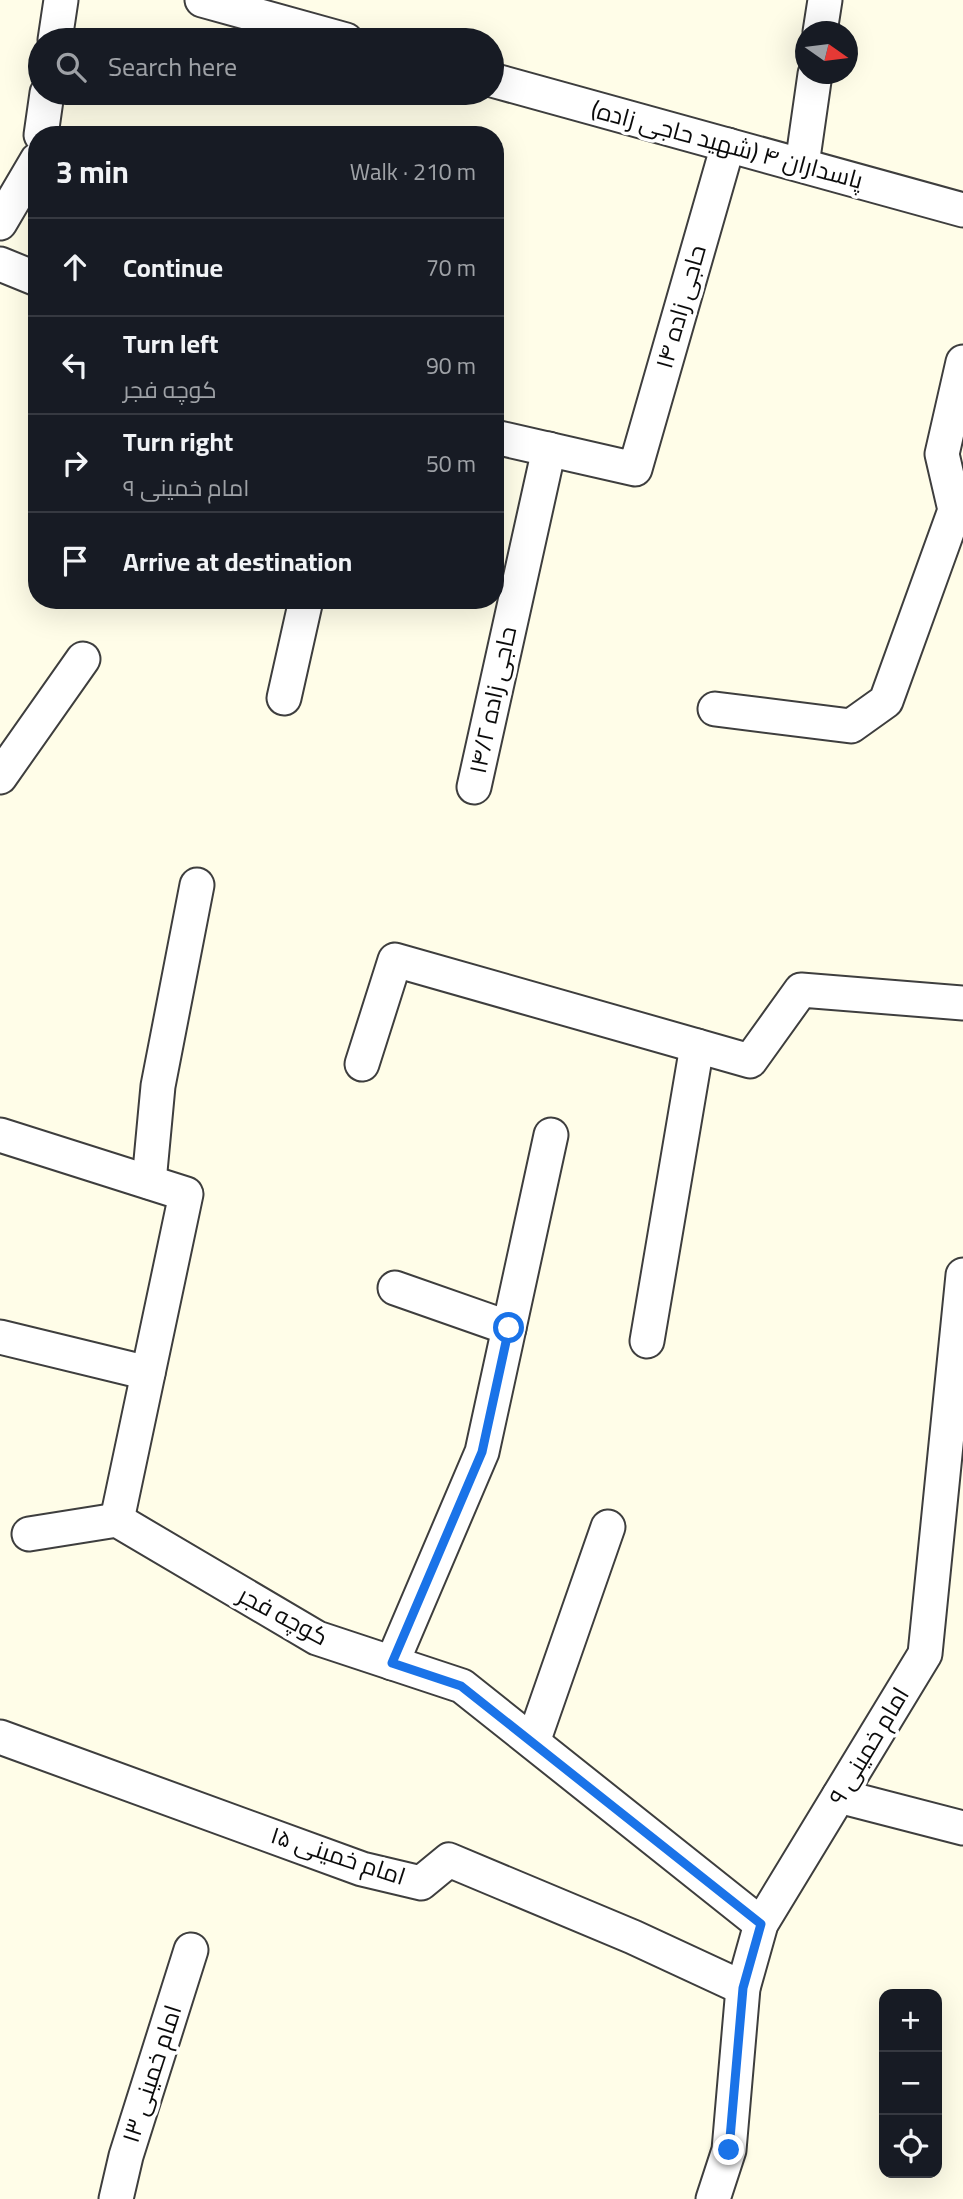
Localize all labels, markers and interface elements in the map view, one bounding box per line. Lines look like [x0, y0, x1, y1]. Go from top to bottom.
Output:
north arrow [795, 21, 858, 84]
search box [28, 28, 504, 105]
text: Search here [108, 42, 237, 91]
icon: search [52, 48, 90, 86]
street label: پاسداران ۴ (شهید حاجی زاده) [586, 87, 869, 203]
text: 3 min [56, 144, 129, 200]
text: Walk · 210 m [350, 150, 476, 193]
street label: حاجی زاده ۱۴ [641, 240, 720, 374]
text: Continue [123, 243, 223, 292]
text: 70 m [426, 246, 476, 289]
icon: ahead [56, 248, 94, 286]
text: Turn left [123, 319, 218, 368]
text: 90 m [426, 344, 476, 387]
icon: left [56, 346, 94, 384]
text: کوچه فجر [123, 368, 217, 411]
text: Turn right [123, 417, 233, 466]
text: 50 m [426, 442, 476, 485]
icon: right [56, 444, 94, 482]
text: امام خمینی ۹ [123, 466, 249, 509]
text: Arrive at destination [123, 537, 352, 586]
icon: arrive [56, 542, 94, 580]
street label: حاجی زاده ۱۴/۲ [455, 622, 530, 778]
route start [493, 1312, 524, 1343]
street label: کوچه فجر [228, 1572, 337, 1658]
street label: امام خمینی ۹ [815, 1678, 922, 1814]
street label: امام خمینی ۱۵ [265, 1813, 412, 1899]
map controls [879, 1989, 942, 2178]
button: + [879, 1989, 942, 2052]
street label: امام خمینی ۱۳ [108, 1999, 195, 2149]
button: − [879, 2052, 942, 2115]
button: locate [879, 2115, 942, 2178]
route end [713, 2134, 744, 2165]

